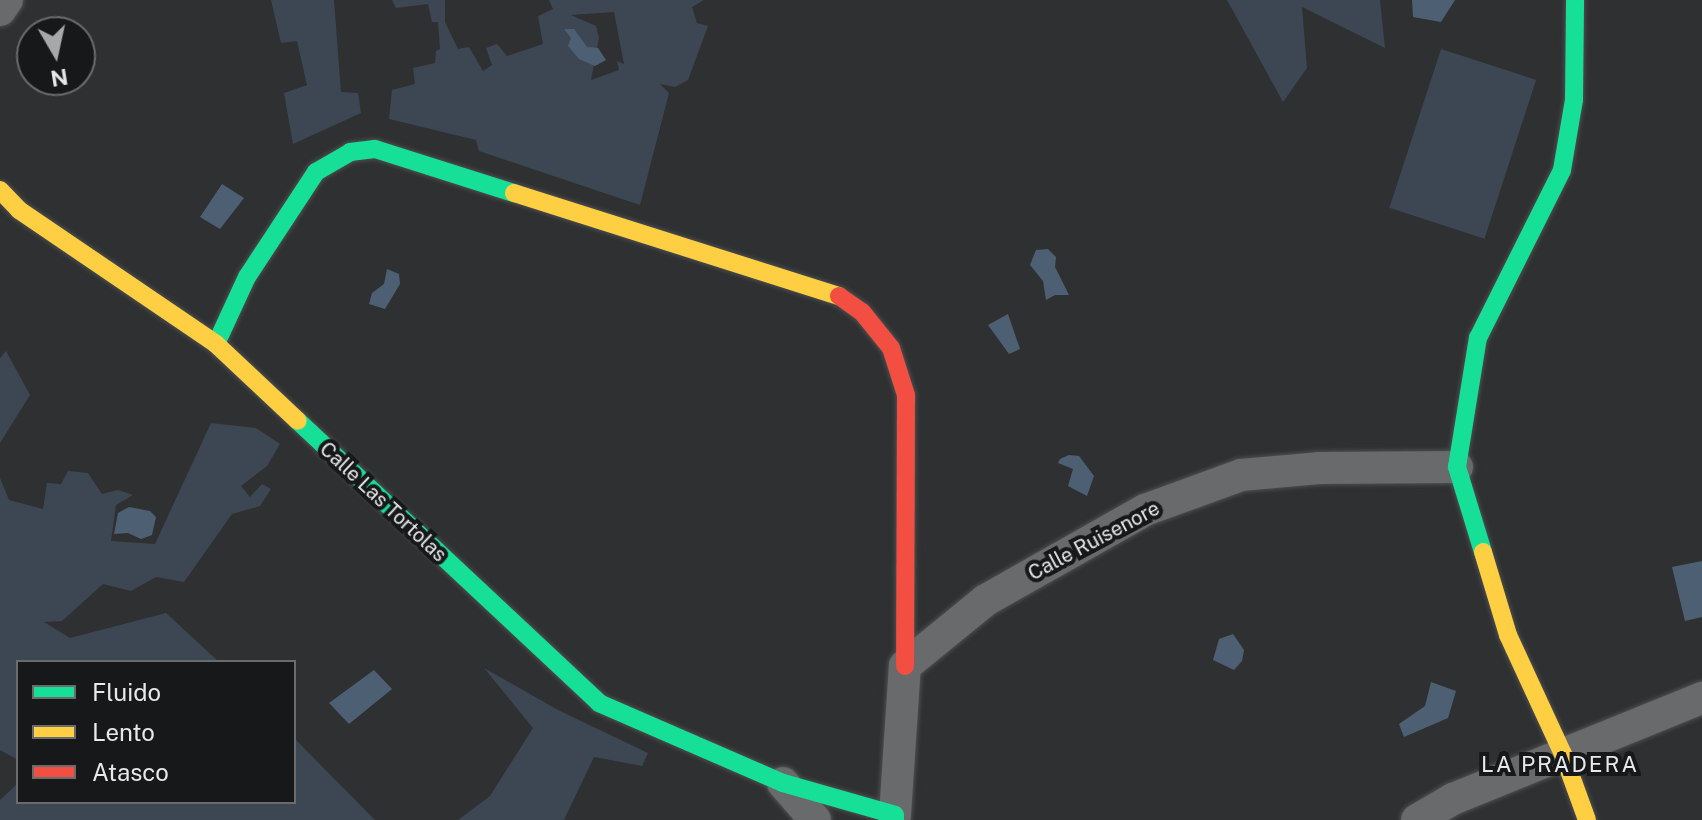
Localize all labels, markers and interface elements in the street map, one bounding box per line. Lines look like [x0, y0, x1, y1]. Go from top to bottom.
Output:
north arrow [16, 16, 96, 96]
text: N [49, 64, 70, 92]
street label: Calle Las Tortolas [315, 437, 451, 567]
street label: Calle Ruisenore [1024, 496, 1164, 586]
legend [16, 660, 296, 804]
text: Fluido [92, 678, 161, 706]
text: Lento [92, 718, 155, 746]
district label: LA PRADERA [1481, 752, 1639, 778]
text: Atasco [92, 758, 169, 786]

